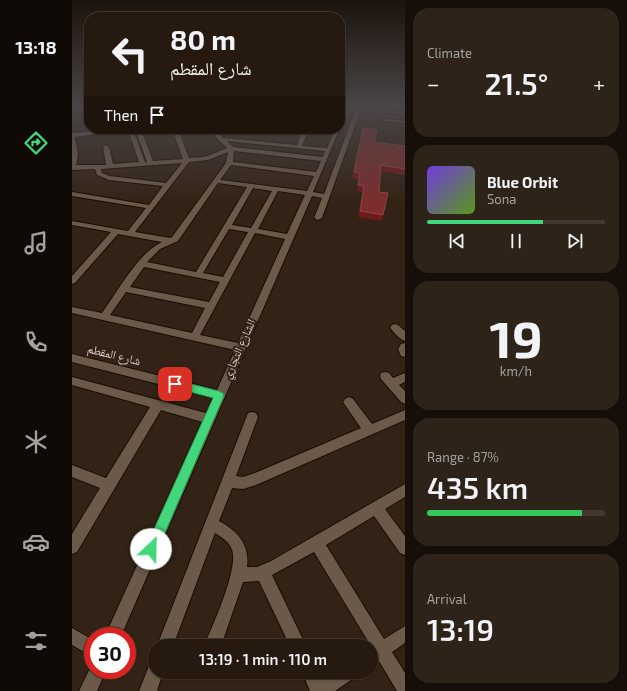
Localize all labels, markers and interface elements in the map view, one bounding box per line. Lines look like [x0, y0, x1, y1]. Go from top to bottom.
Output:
text: 80 m [170, 22, 236, 56]
icon: left [104, 28, 156, 80]
text: 13:18 [15, 36, 57, 58]
text: Climate [427, 45, 472, 61]
text: شارع المقطم [170, 57, 252, 79]
text: 21.5° [484, 65, 548, 101]
text: − [427, 70, 440, 96]
text: + [593, 70, 605, 96]
icon: arrive [146, 104, 168, 126]
text: Then [104, 106, 138, 124]
icon: directions [22, 129, 50, 157]
text: Blue Orbit [487, 173, 558, 191]
text: Sona [487, 191, 516, 207]
icon: music [22, 229, 50, 257]
icon: previous [446, 230, 468, 252]
icon: pause [505, 230, 527, 252]
icon: next [564, 230, 586, 252]
text: 19 [489, 306, 543, 368]
street label: الشارع التجاري [219, 317, 261, 382]
icon: phone [22, 328, 50, 356]
street label: شارع المقطم [86, 341, 142, 369]
text: km/h [500, 363, 532, 379]
pin [158, 367, 192, 401]
icon: arrive [164, 373, 186, 395]
icon: climate [22, 428, 50, 456]
text: Range · 87% [427, 449, 499, 465]
text: 435 km [427, 469, 528, 505]
icon: car [22, 528, 50, 556]
position arrow [130, 528, 172, 570]
text: Arrival [427, 591, 467, 607]
text: 13:19 [427, 611, 494, 647]
icon: filters [22, 627, 50, 655]
speed limit sign: 30 [84, 627, 136, 679]
text: 13:19 · 1 min · 110 m [199, 650, 327, 668]

